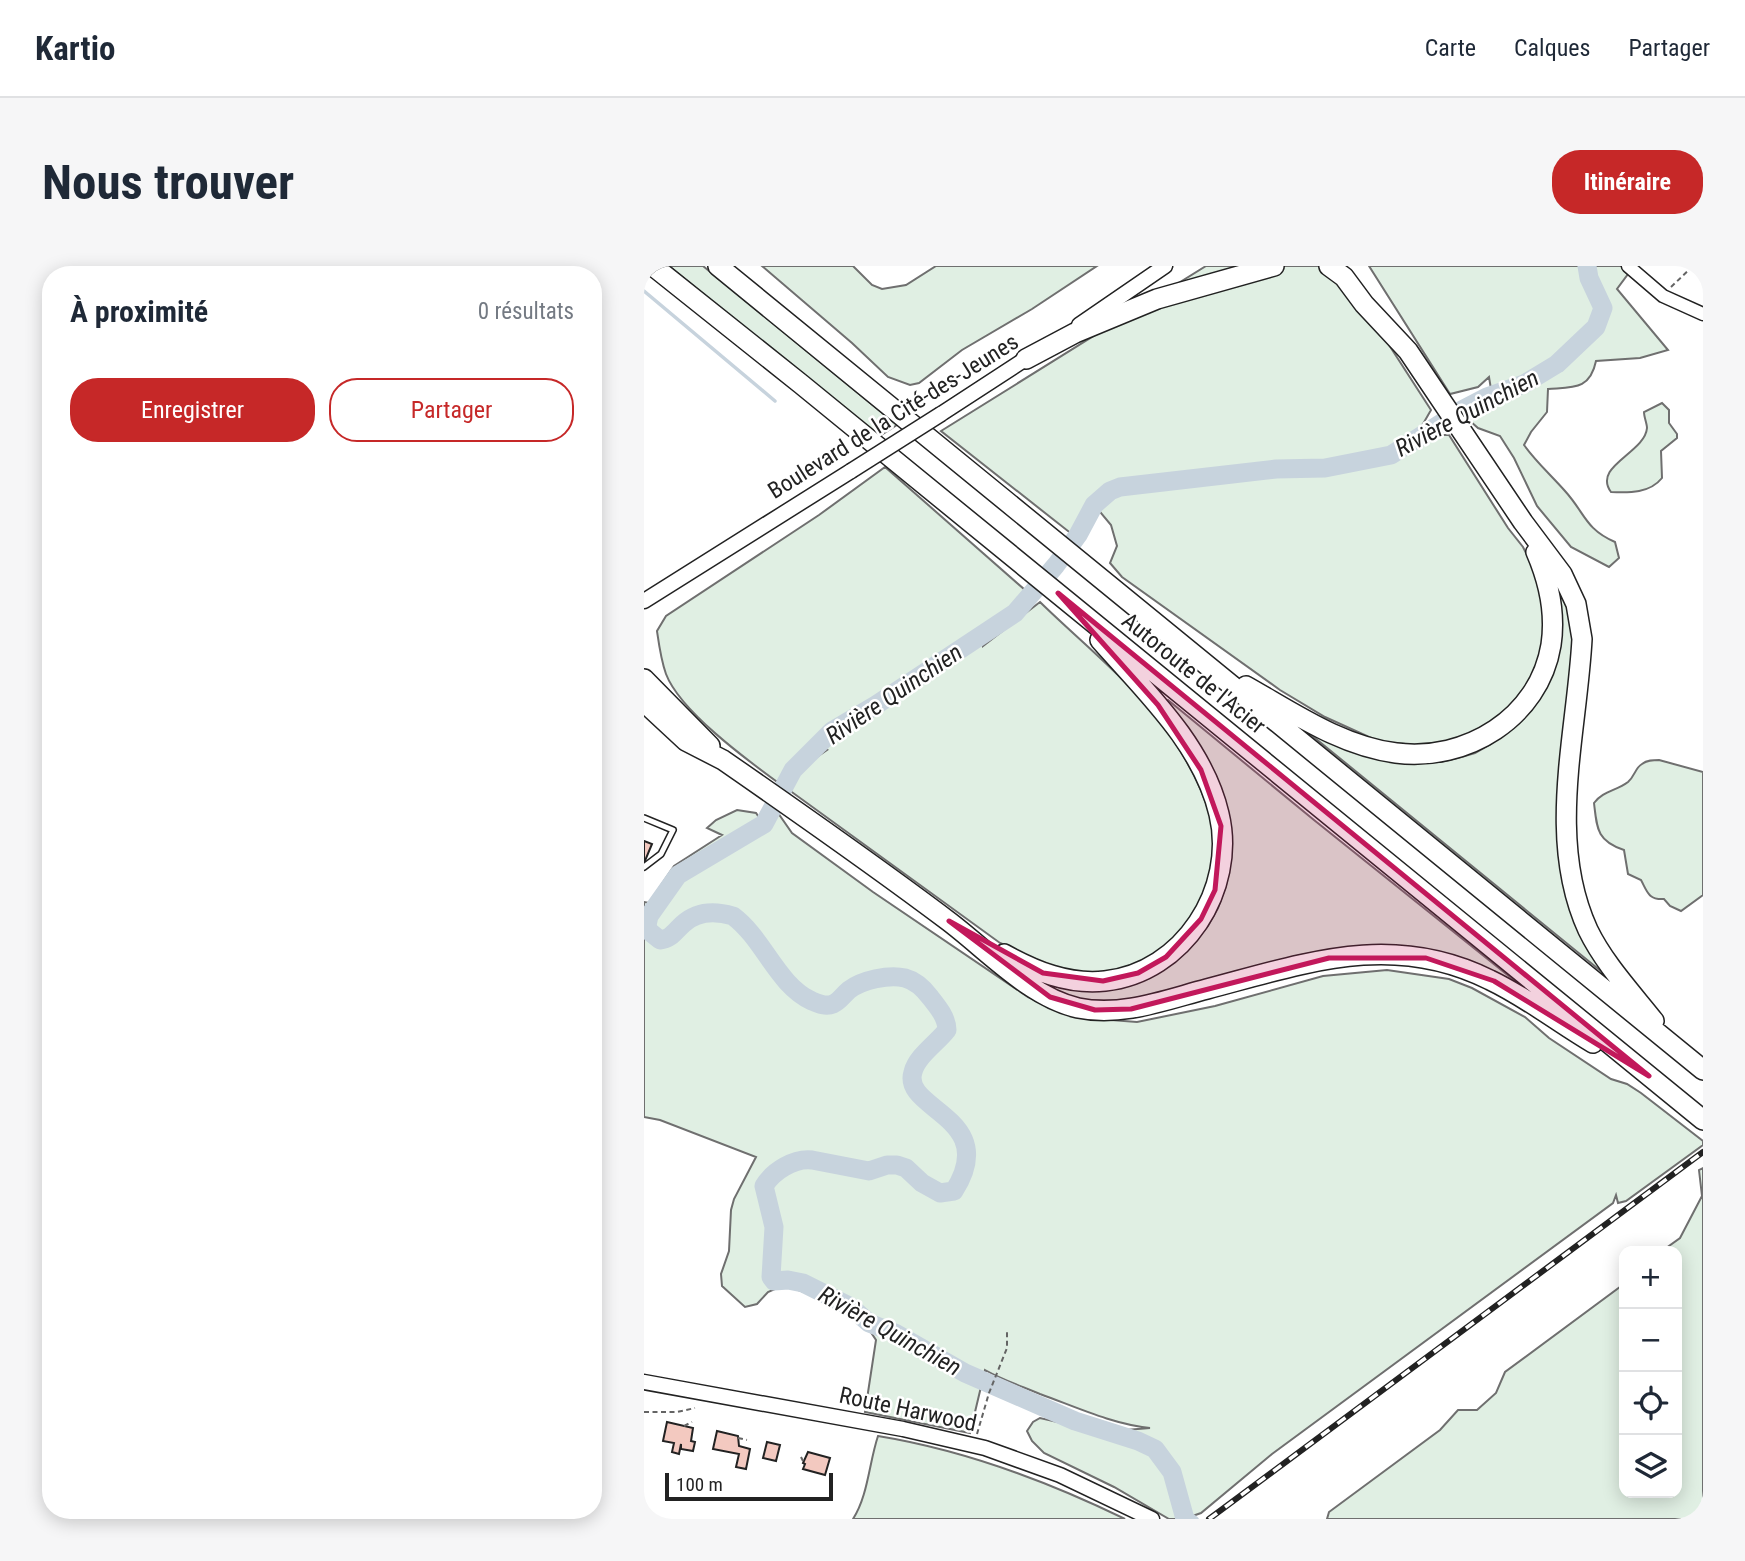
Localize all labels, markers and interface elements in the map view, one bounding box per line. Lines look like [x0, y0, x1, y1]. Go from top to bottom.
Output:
text: Kartio [35, 29, 115, 68]
text: Carte [1425, 34, 1476, 62]
text: Calques [1514, 34, 1590, 62]
text: Partager [1628, 34, 1710, 62]
button: Itinéraire [1552, 150, 1703, 214]
text: Nous trouver [42, 154, 294, 211]
text: À proximité [70, 294, 208, 329]
text: 0 résultats [478, 298, 574, 325]
street label: Boulevard de la Cité-des-Jeunes [763, 328, 1023, 505]
water label: Rivière Quinchien [1390, 363, 1544, 463]
button: Enregistrer [70, 378, 315, 442]
button: Partager [329, 378, 574, 442]
street label: Autoroute de l'Acier [1116, 607, 1271, 740]
water label: Rivière Quinchien [820, 638, 968, 750]
map controls [1619, 1246, 1682, 1498]
button: + [1619, 1246, 1682, 1309]
water label: Rivière Quinchien [814, 1280, 966, 1382]
button: − [1619, 1309, 1682, 1372]
button: locate [1619, 1372, 1682, 1435]
street label: Route Harwood [837, 1382, 979, 1437]
button: layers [1619, 1435, 1682, 1498]
scale bar [665, 1470, 833, 1502]
text: 100 m [676, 1473, 723, 1496]

